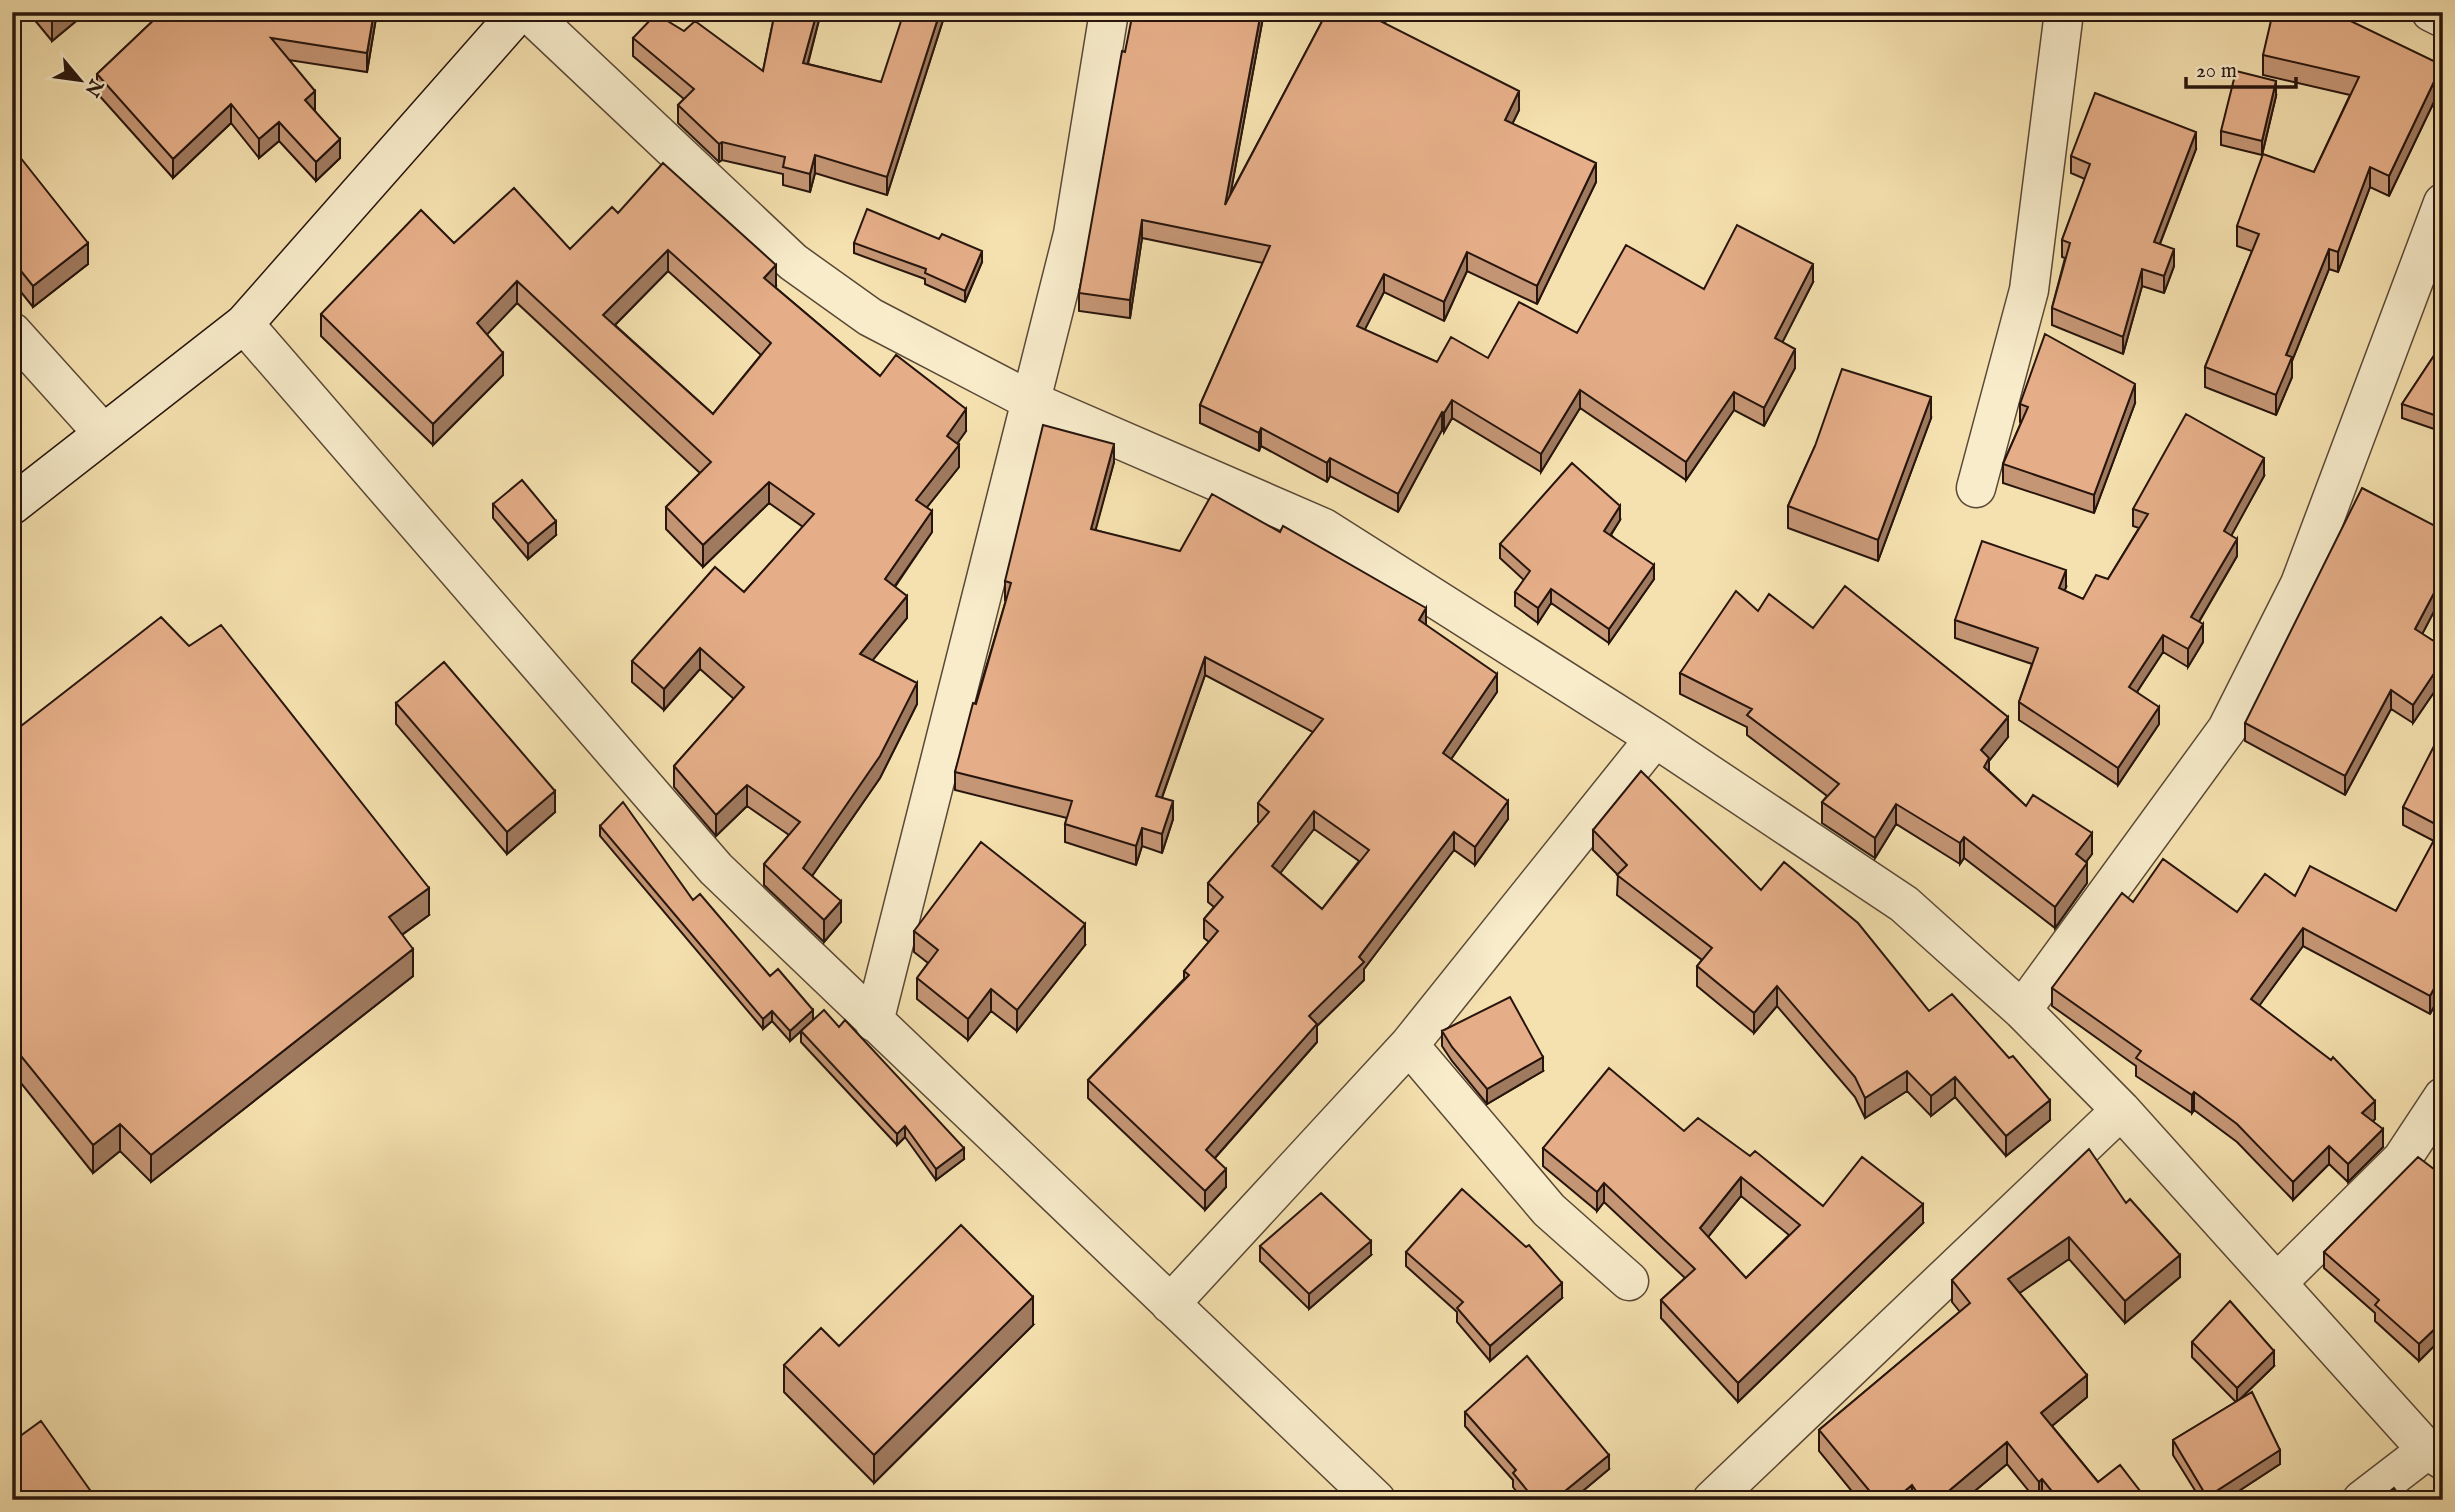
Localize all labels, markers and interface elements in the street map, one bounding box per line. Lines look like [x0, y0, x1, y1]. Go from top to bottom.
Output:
north arrow [46, 46, 116, 116]
scale bar [2186, 46, 2296, 90]
text: 20 m [2196, 58, 2237, 85]
text: N [78, 73, 108, 101]

